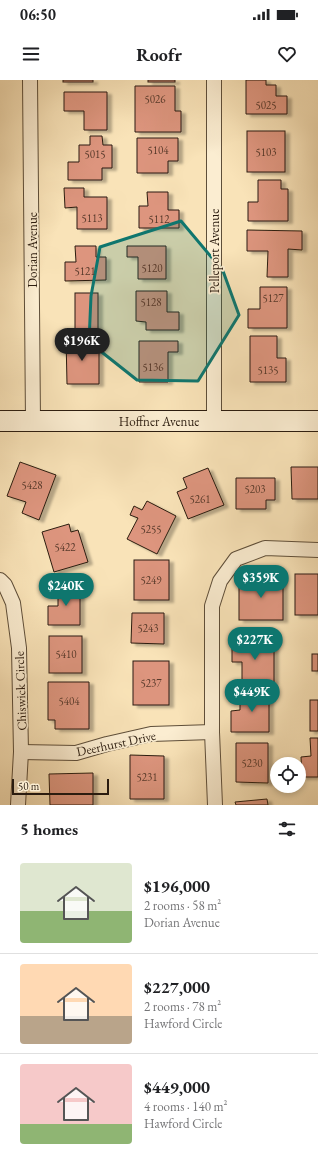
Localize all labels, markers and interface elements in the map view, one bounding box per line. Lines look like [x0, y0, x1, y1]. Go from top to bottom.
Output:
text: 06:50 [20, 5, 56, 24]
icon: menu [20, 43, 42, 65]
text: Roofr [136, 43, 182, 66]
icon: heart [276, 43, 298, 65]
house number: 5026 [144, 92, 166, 106]
house number: 5025 [255, 98, 277, 112]
house number: 5104 [147, 143, 169, 157]
house number: 5103 [255, 145, 277, 159]
house number: 5015 [84, 147, 106, 161]
street label: Pelleport Avenue [206, 209, 223, 293]
house number: 5113 [81, 211, 103, 225]
street label: Dorian Avenue [24, 212, 41, 288]
house number: 5112 [148, 212, 170, 226]
house number: 5120 [141, 261, 163, 275]
house number: 5121 [74, 264, 96, 278]
house number: 5127 [262, 291, 284, 305]
house number: 5128 [140, 295, 162, 309]
pin: $196K [54, 328, 110, 362]
text: $196K [64, 332, 100, 349]
house number: 5136 [142, 360, 164, 374]
house number: 5135 [257, 363, 279, 377]
street label: Hoffner Avenue [119, 413, 199, 430]
house number: 5428 [21, 478, 43, 492]
house number: 5203 [244, 482, 266, 496]
house number: 5261 [189, 492, 211, 506]
house number: 5255 [140, 522, 162, 536]
house number: 5422 [54, 540, 76, 554]
pin: $359K [233, 565, 289, 599]
text: $359K [243, 569, 279, 586]
pin: $240K [38, 573, 94, 607]
house number: 5249 [140, 573, 162, 587]
text: $240K [48, 577, 84, 594]
house number: 5243 [137, 621, 159, 635]
pin: $227K [227, 627, 283, 661]
text: $227K [237, 631, 273, 648]
house number: 5410 [55, 647, 77, 661]
street label: Chiswick Circle [11, 651, 30, 731]
house number: 5237 [140, 676, 162, 690]
pin: $449K [224, 679, 280, 713]
text: $449K [234, 683, 270, 700]
house number: 5404 [58, 694, 80, 708]
street label: Deerhurst Drive [75, 727, 157, 760]
house number: 5230 [241, 756, 263, 770]
map controls [270, 757, 306, 793]
button: locate [270, 757, 306, 793]
house number: 5231 [136, 770, 158, 784]
scale bar [12, 777, 109, 796]
text: 50 m [18, 779, 39, 793]
text: 5 homes [20, 818, 78, 840]
icon: filters [276, 818, 298, 840]
text: $196,000 [144, 875, 210, 897]
icon: home [52, 879, 100, 927]
text: 2 rooms · 58 m² [144, 897, 221, 914]
text: Dorian Avenue [144, 914, 220, 931]
text: $227,000 [144, 976, 210, 998]
icon: home [52, 980, 100, 1028]
text: 2 rooms · 78 m² [144, 998, 221, 1015]
text: Hawford Circle [144, 1015, 222, 1032]
text: $449,000 [144, 1076, 210, 1098]
icon: home [52, 1080, 100, 1128]
text: 4 rooms · 140 m² [144, 1098, 228, 1115]
text: Hawford Circle [144, 1115, 222, 1132]

